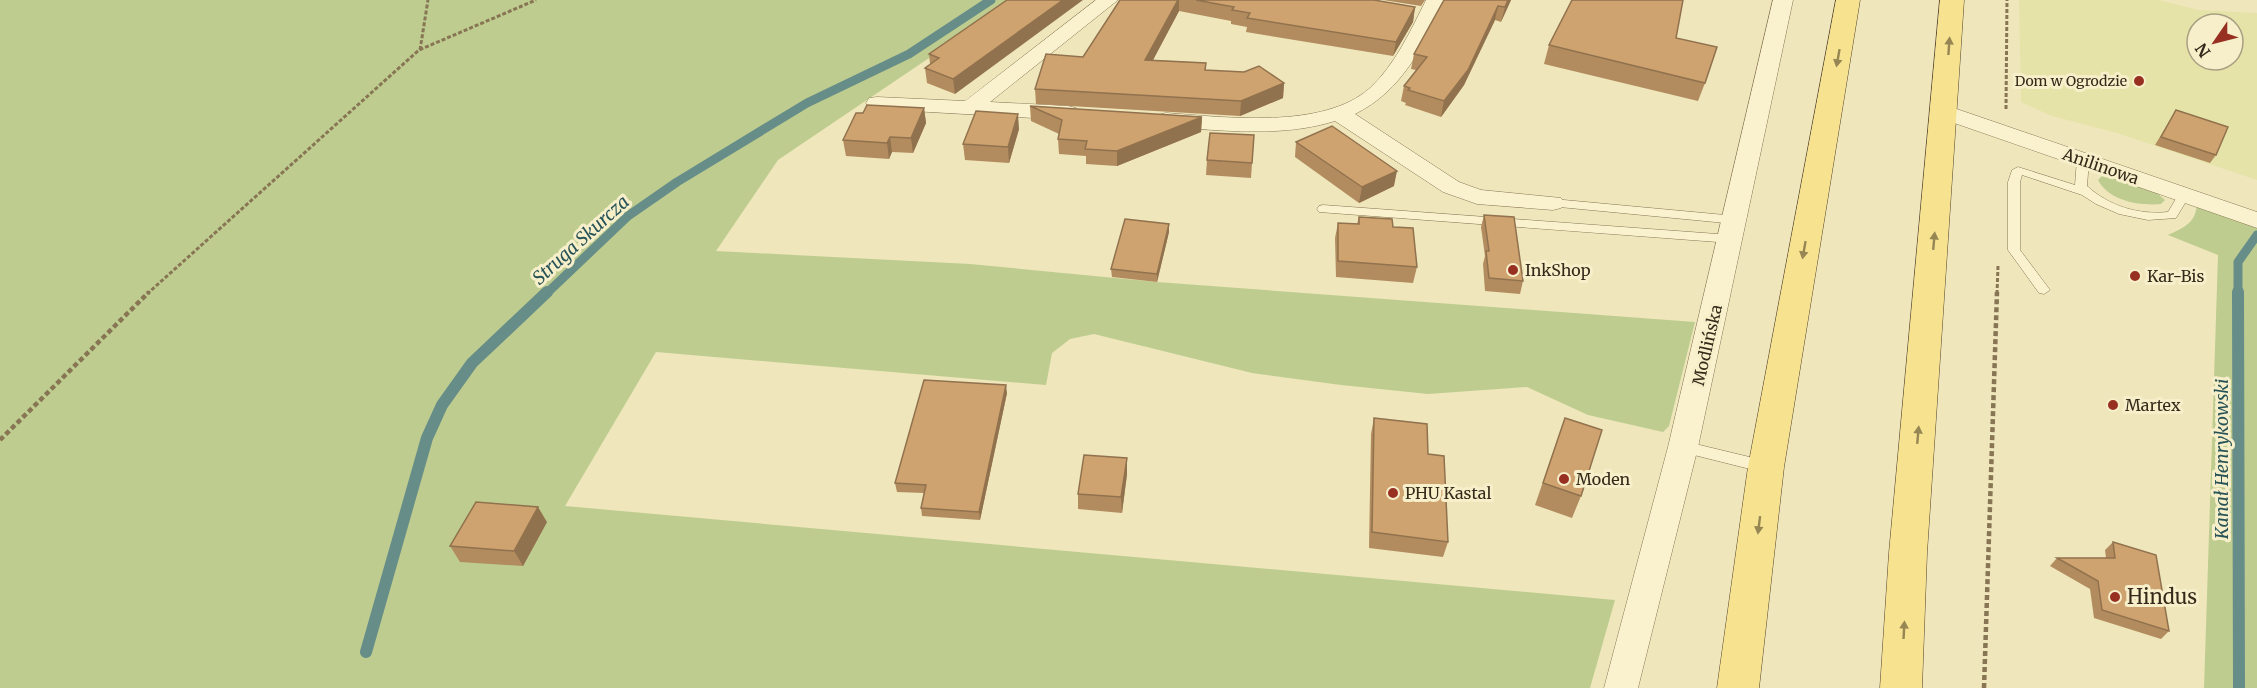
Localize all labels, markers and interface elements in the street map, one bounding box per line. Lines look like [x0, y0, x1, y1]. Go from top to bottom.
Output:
north arrow [2185, 12, 2245, 72]
one-way arrow [1944, 37, 1954, 56]
text: N [2191, 39, 2215, 62]
one-way arrow [1834, 48, 1843, 67]
place label: Dom w Ogrodzie [2015, 72, 2127, 90]
marker: Dom w Ogrodzie [2132, 74, 2146, 88]
street label: Anilinowa [2059, 143, 2142, 188]
water label: Struga Skurcza [527, 190, 634, 289]
one-way arrow [1929, 231, 1939, 250]
one-way arrow [1800, 240, 1809, 259]
place label: InkShop [1525, 260, 1591, 280]
marker: InkShop [1506, 263, 1520, 277]
place label: Kar-Bis [2147, 266, 2205, 286]
marker: Kar-Bis [2128, 269, 2142, 283]
street label: Modlińska [1688, 302, 1726, 387]
water label: Kanał Henrykowski [2210, 379, 2233, 540]
place label: Martex [2125, 395, 2181, 415]
marker: Martex [2106, 398, 2120, 412]
one-way arrow [1913, 426, 1923, 445]
place label: Moden [1576, 469, 1631, 489]
marker: Moden [1557, 472, 1571, 486]
place label: PHU Kastal [1405, 483, 1491, 503]
marker: PHU Kastal [1386, 486, 1400, 500]
one-way arrow [1754, 516, 1763, 535]
place label: Hindus [2127, 584, 2197, 609]
marker: Hindus [2108, 590, 2122, 604]
one-way arrow [1900, 620, 1909, 639]

